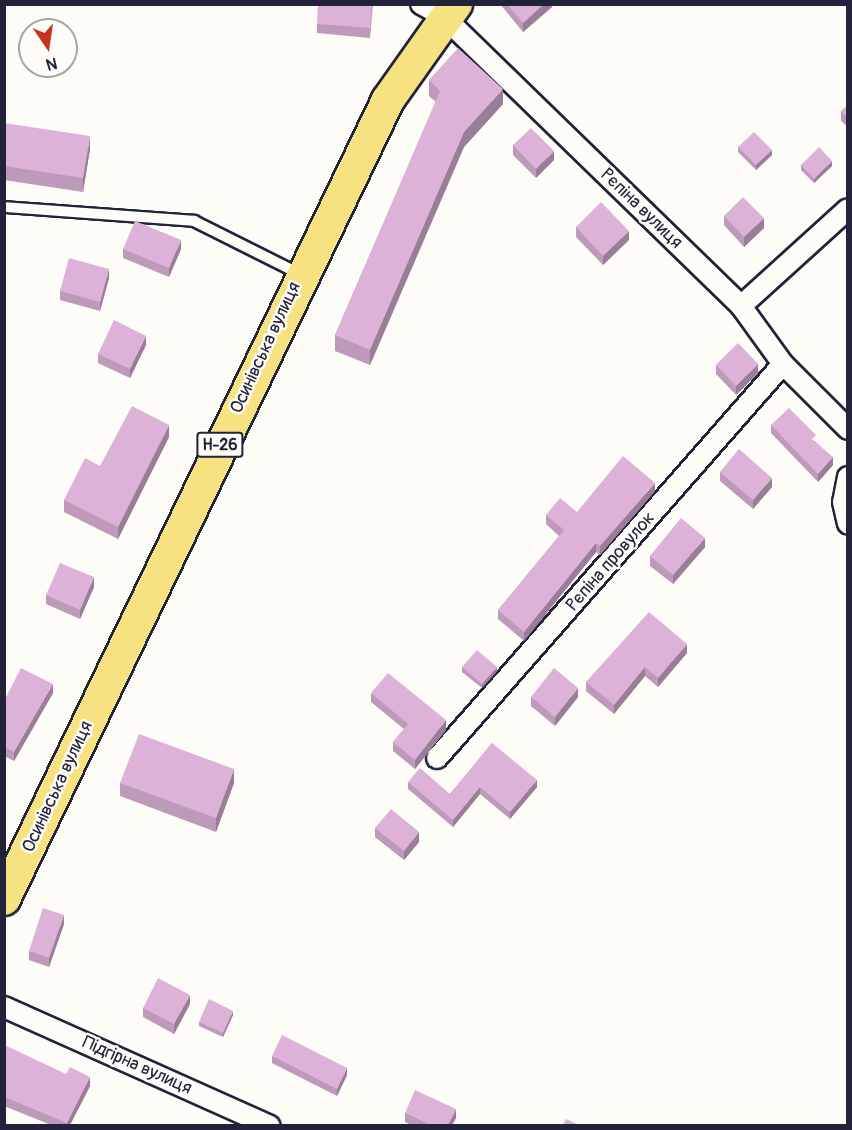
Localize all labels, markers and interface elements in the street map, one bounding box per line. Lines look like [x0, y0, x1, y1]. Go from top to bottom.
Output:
north arrow [18, 18, 78, 78]
text: N [44, 53, 59, 75]
street label: Рєпіна вулиця [595, 164, 687, 254]
street label: Осинівська вулиця [226, 279, 306, 417]
road number: Н-26 [196, 432, 244, 458]
street label: Рєпіна провулок [562, 508, 660, 616]
street label: Осинівська вулиця [18, 718, 98, 856]
street label: Підгірна вулиця [79, 1032, 195, 1100]

